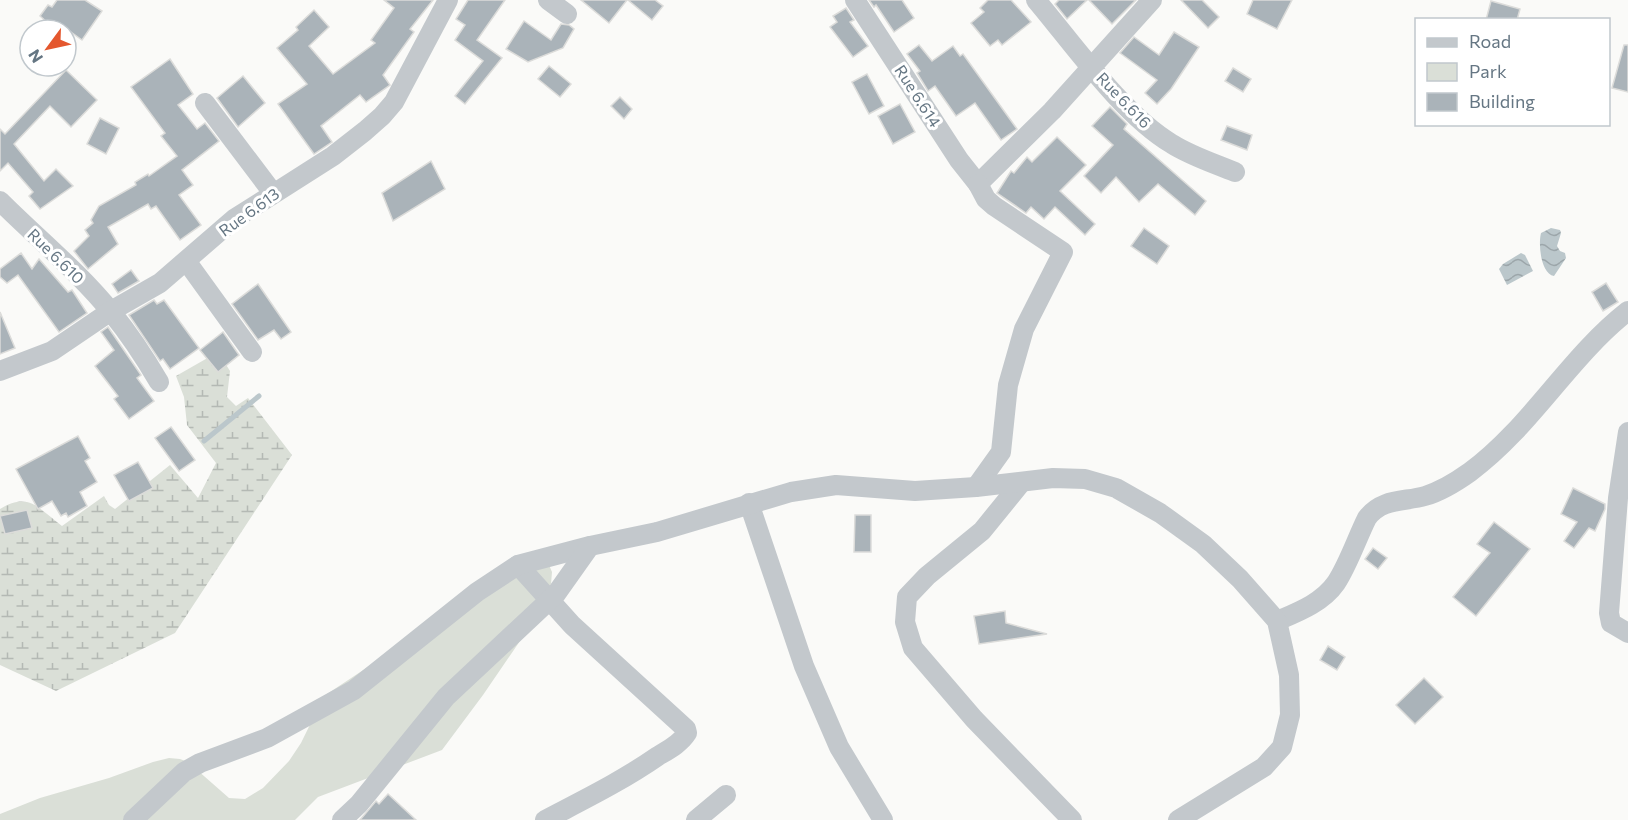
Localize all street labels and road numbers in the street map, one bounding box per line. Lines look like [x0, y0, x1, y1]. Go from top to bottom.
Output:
street label: Rue 6.614 [891, 61, 946, 131]
street label: Rue 6.616 [1093, 68, 1156, 132]
street label: Rue 6.613 [215, 183, 282, 240]
street label: Rue 6.610 [24, 224, 88, 287]

